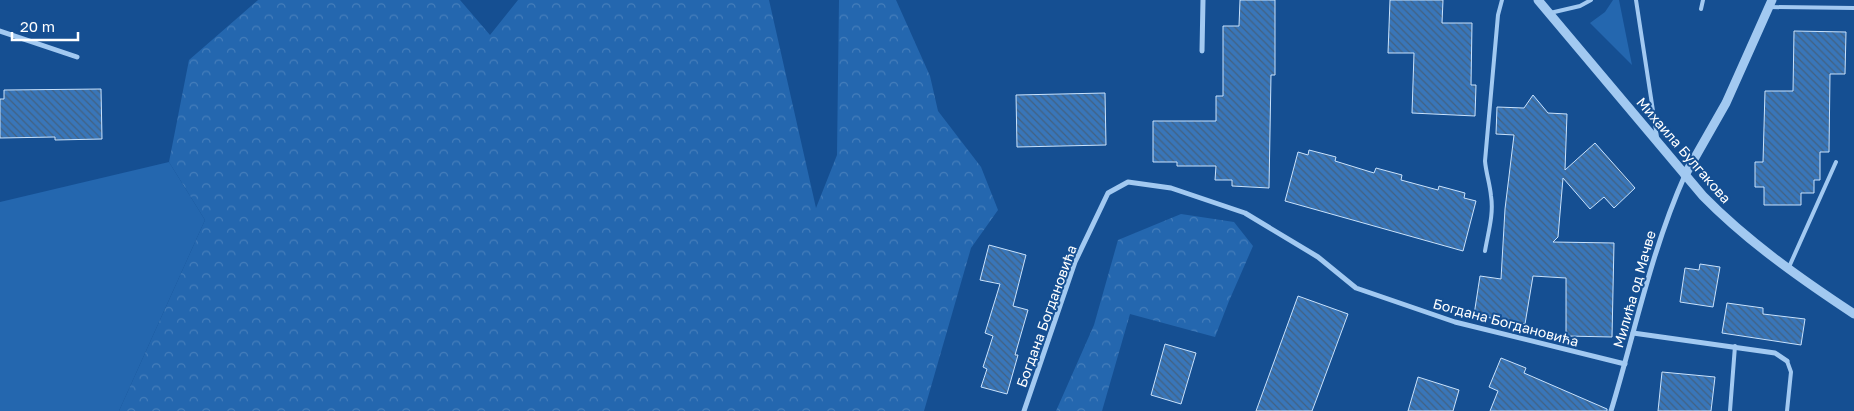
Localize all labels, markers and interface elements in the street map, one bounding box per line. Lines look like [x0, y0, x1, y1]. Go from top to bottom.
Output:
scale bar [12, 10, 79, 42]
text: 20 m [20, 17, 55, 35]
street label: Михаила Булгакова [1633, 94, 1735, 206]
street label: Милића од Мачве [1609, 228, 1659, 350]
street label: Богдана Богдановића [1012, 243, 1080, 389]
street label: Богдана Богдановића [1431, 294, 1581, 350]

